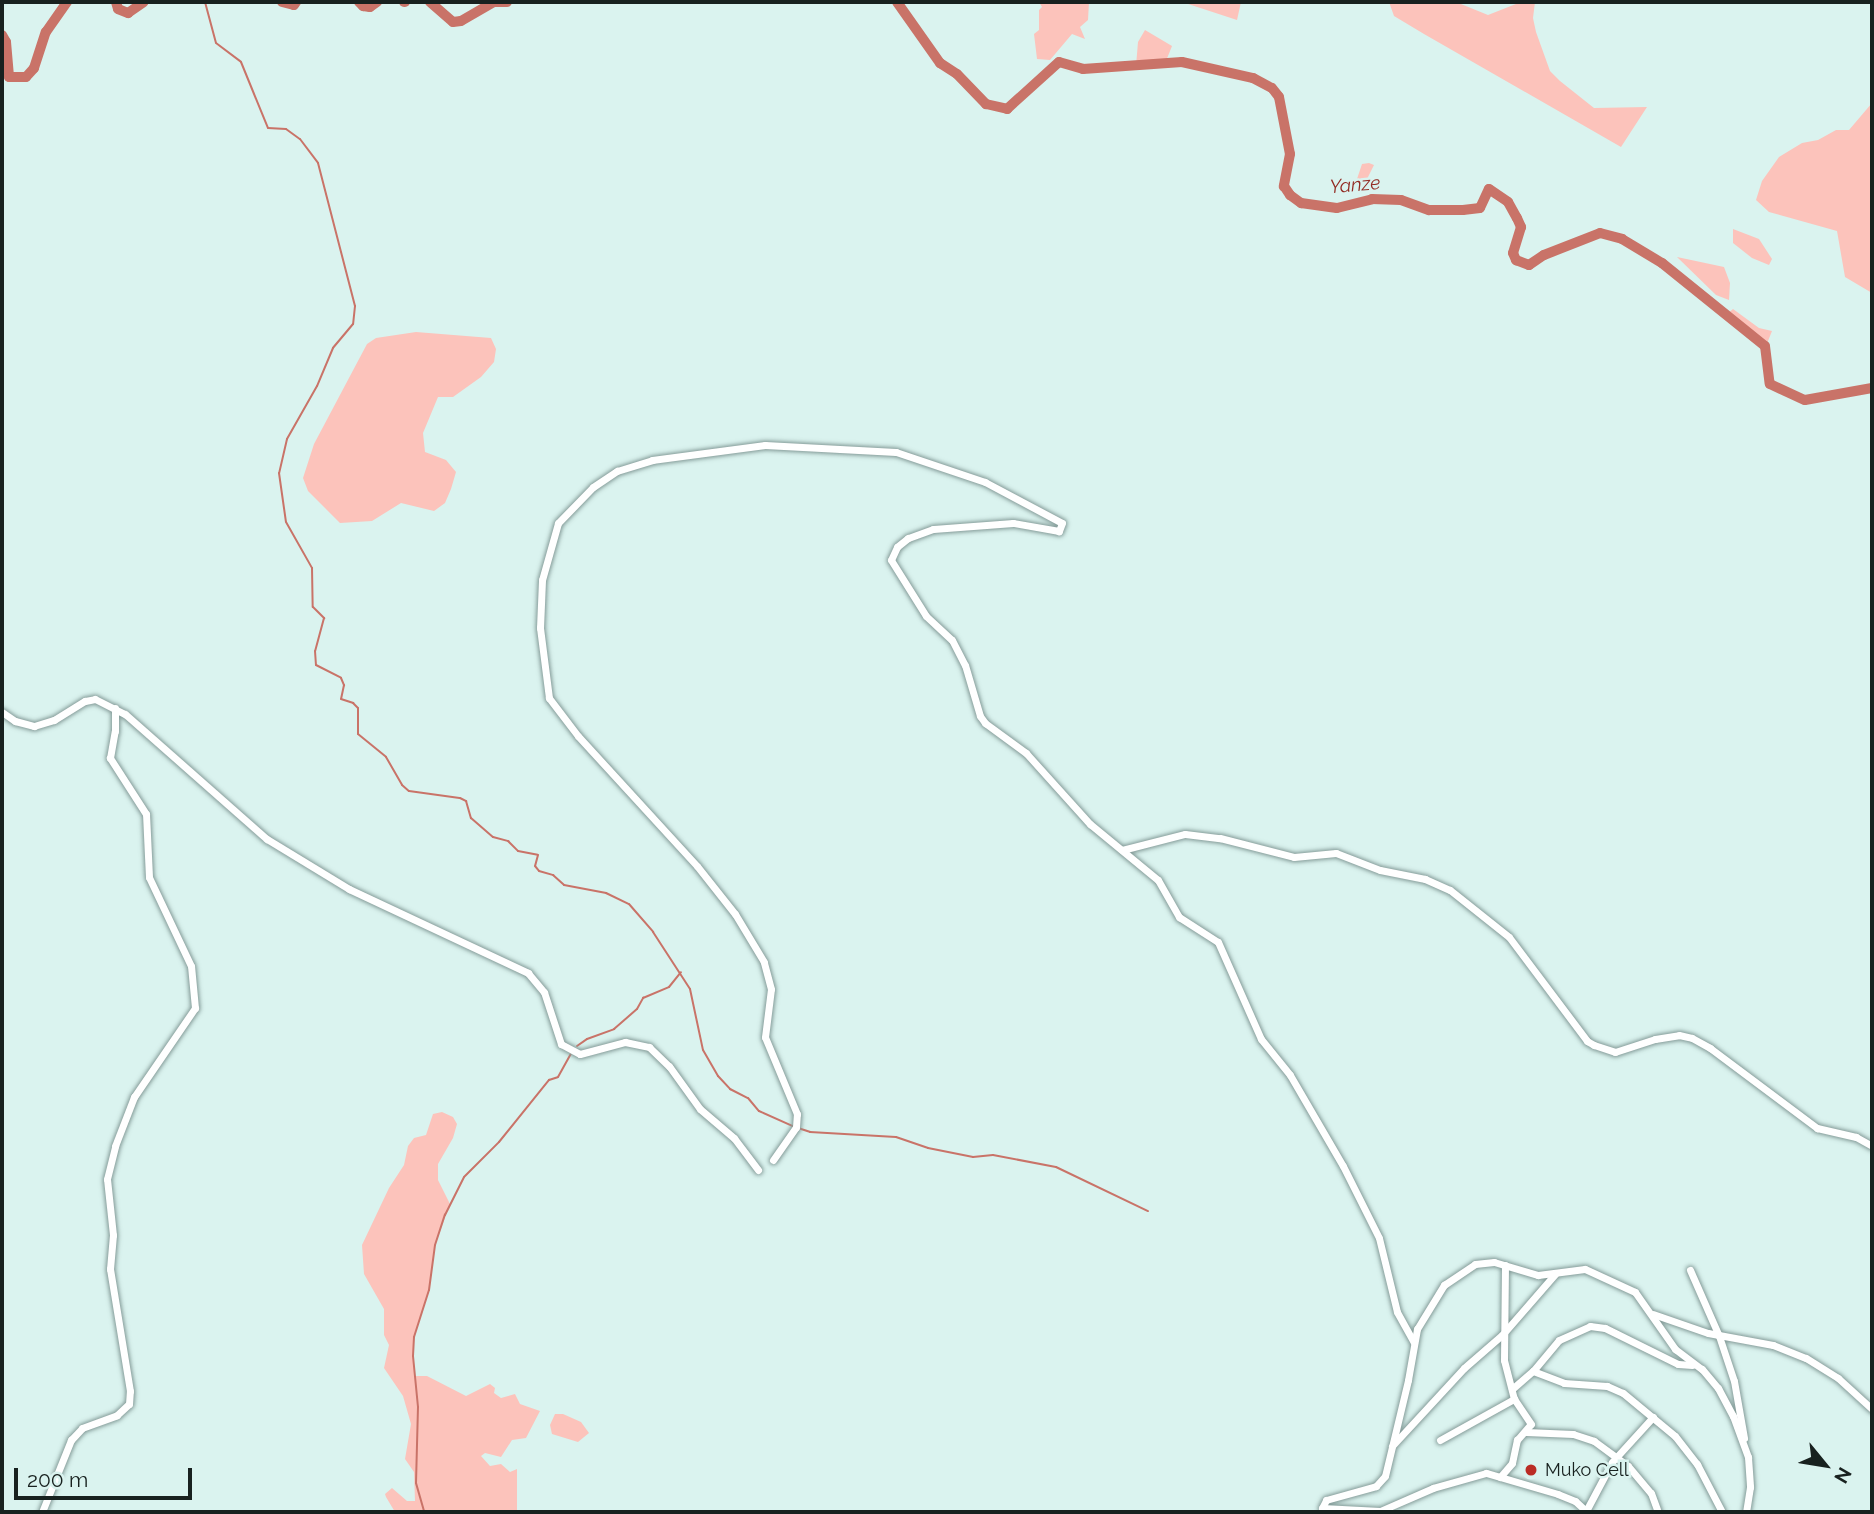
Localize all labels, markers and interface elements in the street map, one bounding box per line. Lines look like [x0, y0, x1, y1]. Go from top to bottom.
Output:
water label: Yanze [1329, 171, 1381, 199]
north arrow [1790, 1430, 1860, 1500]
scale bar [18, 1454, 196, 1498]
place label: Muko Cell [1545, 1459, 1629, 1481]
marker: Muko Cell [1523, 1462, 1539, 1478]
text: N [1830, 1464, 1856, 1487]
text: 200 m [27, 1467, 88, 1492]

